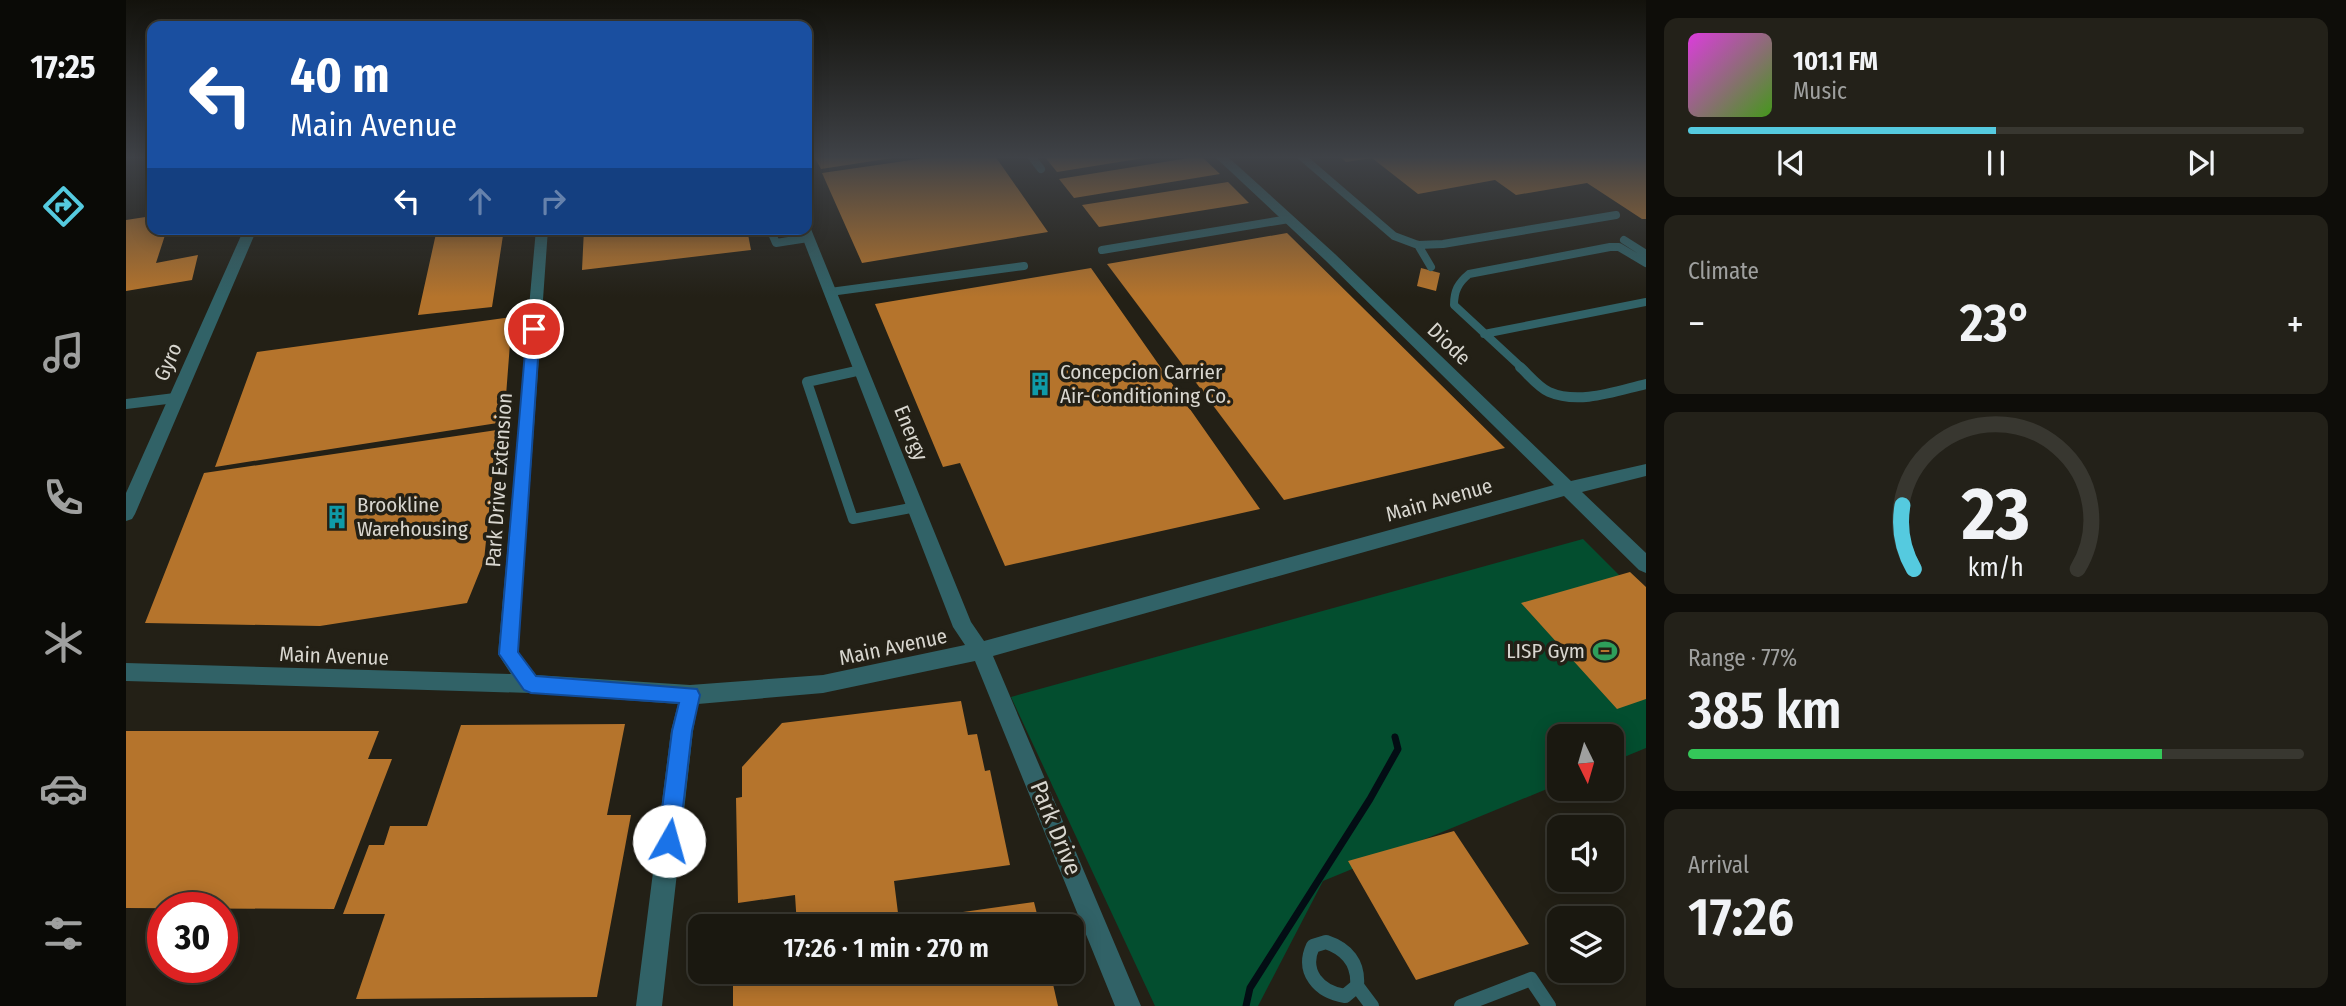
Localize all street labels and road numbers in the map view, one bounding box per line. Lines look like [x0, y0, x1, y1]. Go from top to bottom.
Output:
street label: Diode [1422, 317, 1476, 371]
street label: Gyro [148, 339, 188, 385]
street label: Park Drive Extension [480, 392, 518, 568]
street label: Energy [888, 402, 934, 465]
street label: Main Avenue [1383, 472, 1495, 528]
street label: Main Avenue [837, 623, 949, 671]
street label: Main Avenue [279, 641, 389, 671]
street label: Park Drive [1024, 777, 1088, 879]

